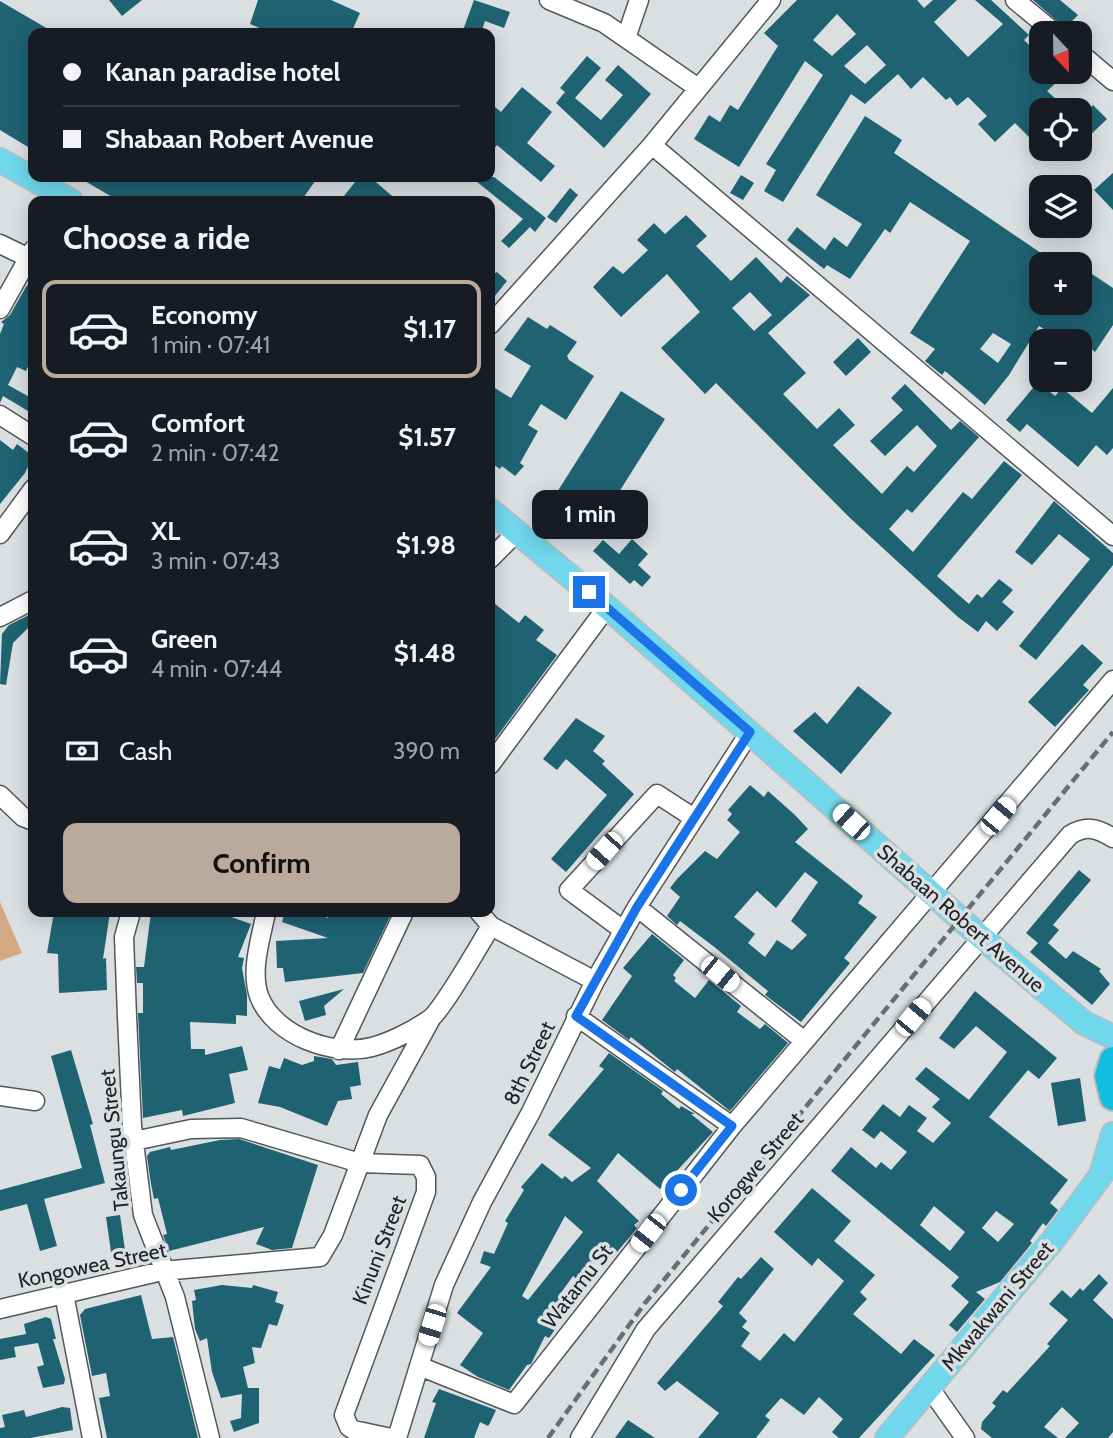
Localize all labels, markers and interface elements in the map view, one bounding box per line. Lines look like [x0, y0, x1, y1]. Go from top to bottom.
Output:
north arrow [1029, 21, 1092, 84]
map controls [1029, 21, 1092, 392]
text: Kanan paradise hotel [105, 56, 340, 88]
button: locate [1029, 98, 1092, 161]
text: Shabaan Robert Avenue [105, 123, 374, 155]
button: layers [1029, 175, 1092, 238]
text: Choose a ride [63, 218, 250, 257]
button: + [1029, 252, 1092, 315]
icon: car [67, 298, 130, 361]
text: Economy [151, 299, 257, 331]
text: $1.17 [403, 313, 456, 345]
button: − [1029, 329, 1092, 392]
text: 1 min · 07:41 [151, 331, 270, 359]
icon: car [67, 406, 130, 469]
text: Comfort [151, 407, 245, 439]
text: $1.57 [398, 421, 456, 453]
text: 2 min · 07:42 [151, 439, 279, 467]
callout: 1 min [531, 490, 647, 540]
text: 1 min [564, 500, 616, 528]
icon: car [67, 514, 130, 577]
text: XL [151, 515, 180, 547]
text: $1.98 [396, 529, 456, 561]
text: 3 min · 07:43 [151, 547, 280, 575]
route end [573, 576, 605, 608]
icon: car [67, 622, 130, 685]
text: Green [151, 623, 218, 655]
text: $1.48 [394, 637, 456, 669]
text: 4 min · 07:44 [151, 655, 282, 683]
icon: cash [63, 732, 101, 770]
text: Cash [119, 735, 172, 767]
text: 390 m [393, 737, 460, 765]
car [977, 793, 1020, 839]
car [829, 800, 874, 844]
button: Confirm [63, 823, 460, 903]
car [583, 828, 626, 874]
street label: Shabaan Robert Avenue [872, 839, 1050, 998]
car [698, 953, 743, 995]
car [892, 994, 935, 1040]
street label: 8th Street [498, 1017, 560, 1109]
street label: Takaungu Street [94, 1068, 134, 1212]
street label: Korogwe Street [702, 1107, 808, 1227]
route start [665, 1174, 697, 1206]
street label: Kinuni Street [347, 1192, 411, 1308]
car [627, 1210, 670, 1256]
street label: Mkwakwani Street [936, 1236, 1058, 1376]
street label: Kongowea Street [16, 1237, 168, 1293]
street label: Watamu St [537, 1239, 617, 1333]
car [416, 1302, 449, 1348]

